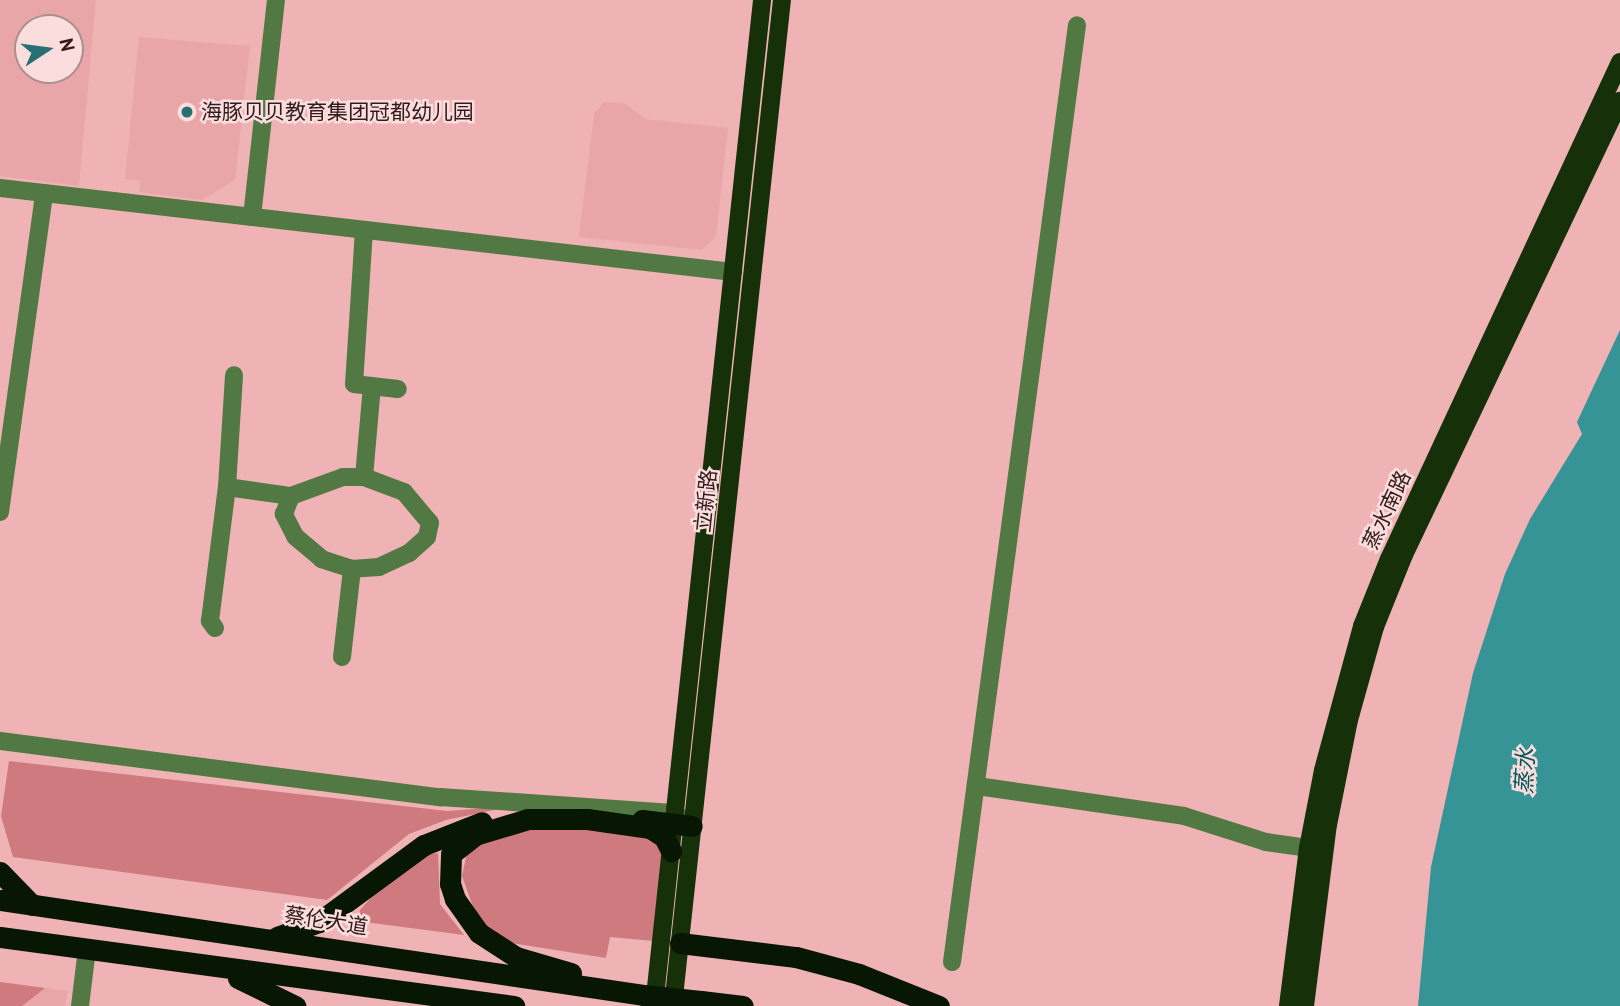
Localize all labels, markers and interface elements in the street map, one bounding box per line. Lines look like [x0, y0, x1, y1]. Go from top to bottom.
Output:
north arrow [14, 14, 84, 84]
text: N [54, 36, 81, 53]
place label: 海豚贝贝教育集团冠都幼儿园 [201, 99, 474, 125]
marker: 海豚贝贝教育集团冠都幼儿园 [179, 104, 195, 120]
street label: 蒸水南路 [1358, 467, 1416, 553]
street label: 立新路 [690, 468, 722, 534]
water label: 蒸水 [1510, 747, 1540, 795]
street label: 蔡伦大道 [283, 902, 369, 940]

